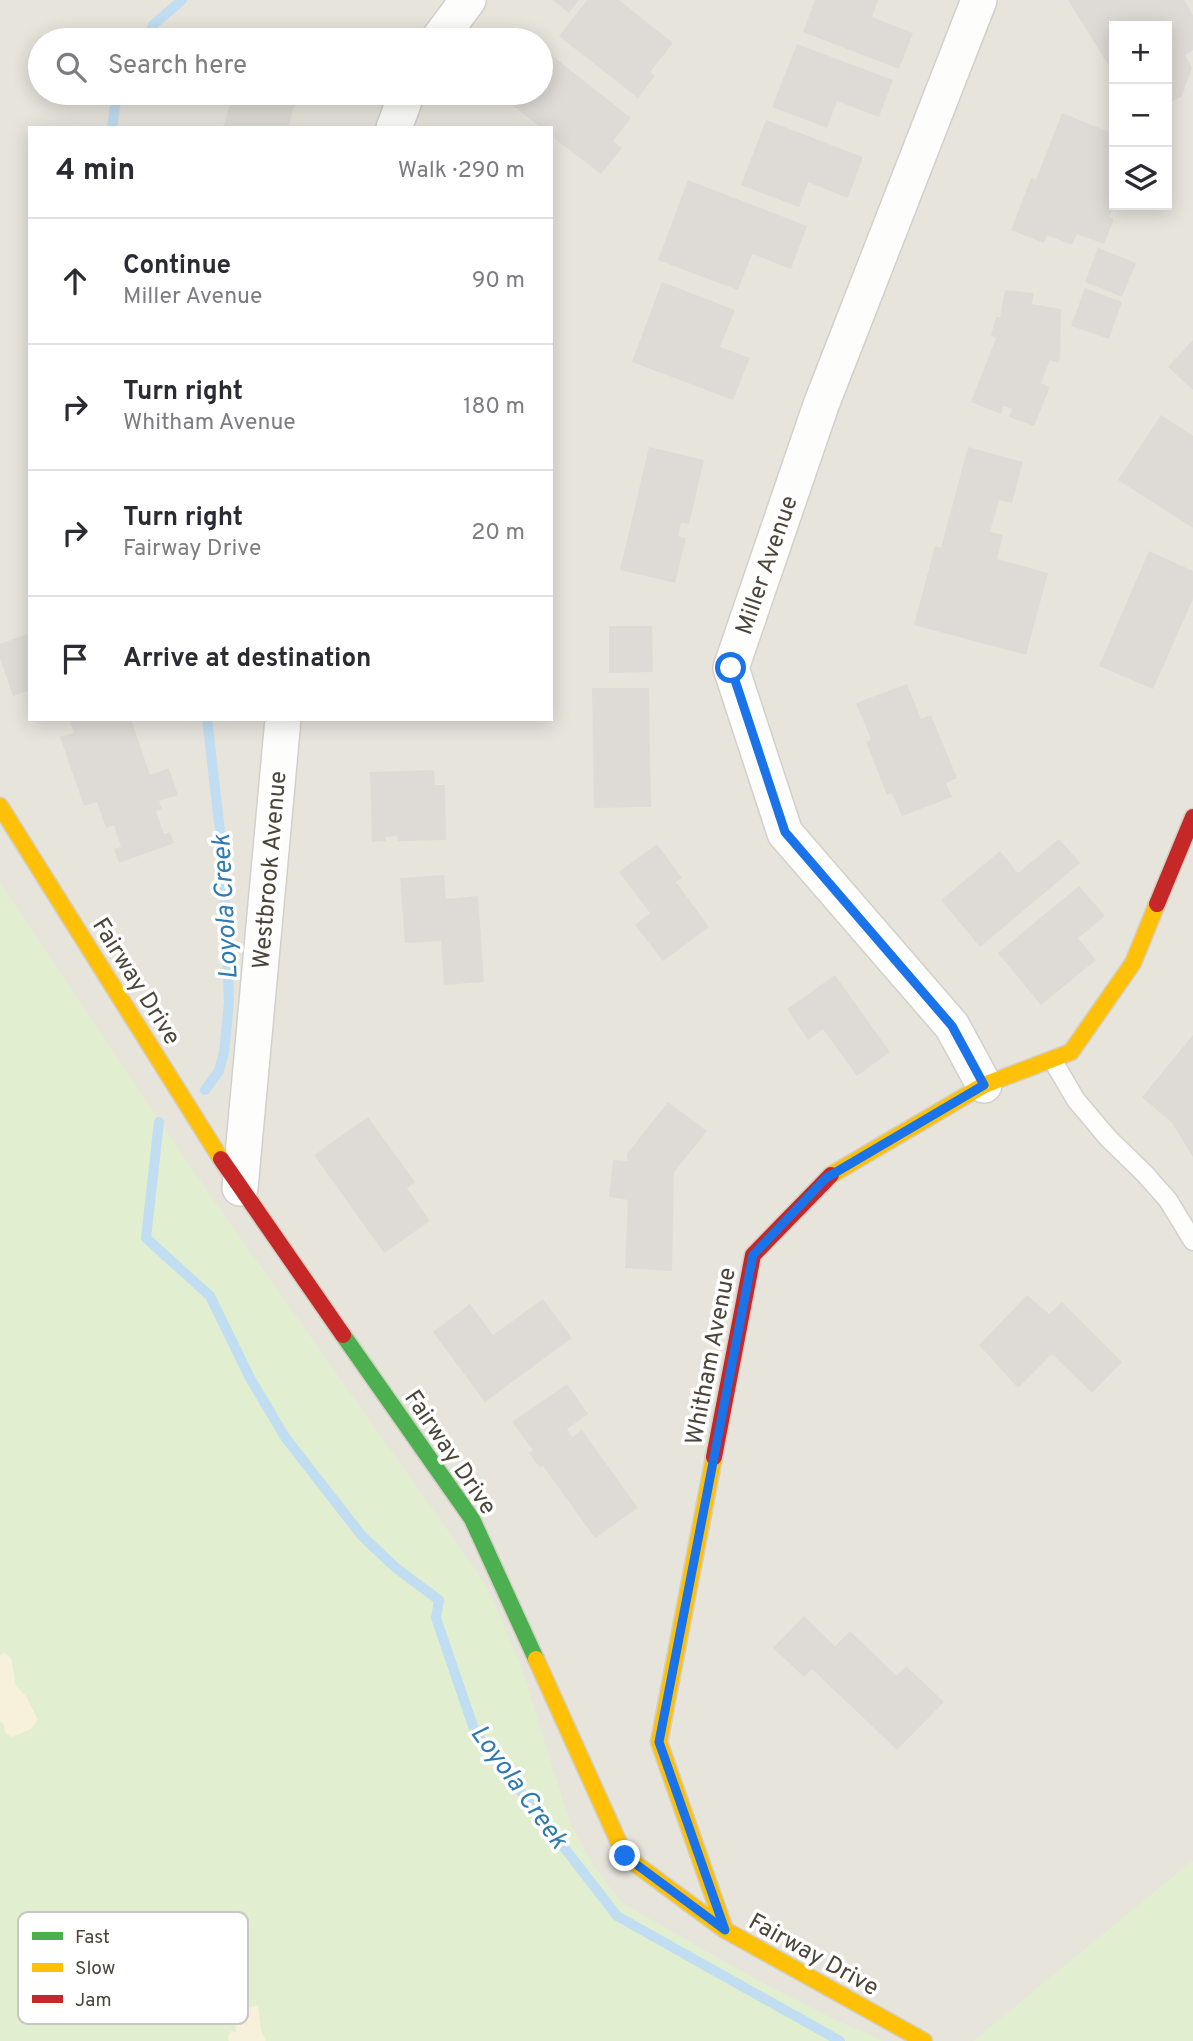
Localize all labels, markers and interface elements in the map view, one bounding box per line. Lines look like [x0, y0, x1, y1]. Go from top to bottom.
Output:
map controls [1109, 21, 1172, 210]
button: + [1109, 21, 1172, 84]
search box [28, 28, 553, 105]
icon: search [52, 48, 90, 86]
text: Search here [108, 50, 247, 83]
button: − [1109, 84, 1172, 147]
button: layers [1109, 147, 1172, 210]
text: 4 min [56, 153, 135, 190]
text: Walk · 290 m [398, 157, 525, 186]
text: Continue [123, 250, 231, 283]
icon: ahead [56, 262, 94, 300]
text: 90 m [472, 267, 525, 296]
text: Miller Avenue [123, 283, 262, 312]
text: Turn right [123, 376, 243, 409]
icon: right [56, 388, 94, 426]
text: 180 m [463, 393, 525, 422]
text: Whitham Avenue [123, 409, 296, 438]
street label: Miller Avenue [730, 492, 806, 639]
text: Turn right [123, 502, 243, 535]
icon: right [56, 514, 94, 552]
text: 20 m [471, 519, 525, 548]
text: Fairway Drive [123, 535, 261, 564]
icon: arrive [56, 640, 94, 678]
text: Arrive at destination [123, 643, 371, 676]
route start [715, 652, 746, 683]
street label: Westbrook Avenue [247, 770, 295, 971]
water label: Loyola Creek [206, 833, 247, 980]
street label: Fairway Drive [84, 913, 186, 1051]
street label: Whitham Avenue [680, 1265, 744, 1448]
street label: Fairway Drive [397, 1385, 502, 1521]
water label: Loyola Creek [462, 1719, 575, 1857]
route end [609, 1840, 640, 1871]
street label: Fairway Drive [743, 1908, 883, 2004]
legend [18, 1912, 248, 2024]
text: Fast [75, 1926, 110, 1950]
text: Slow [75, 1957, 115, 1981]
text: Jam [75, 1989, 112, 2013]

